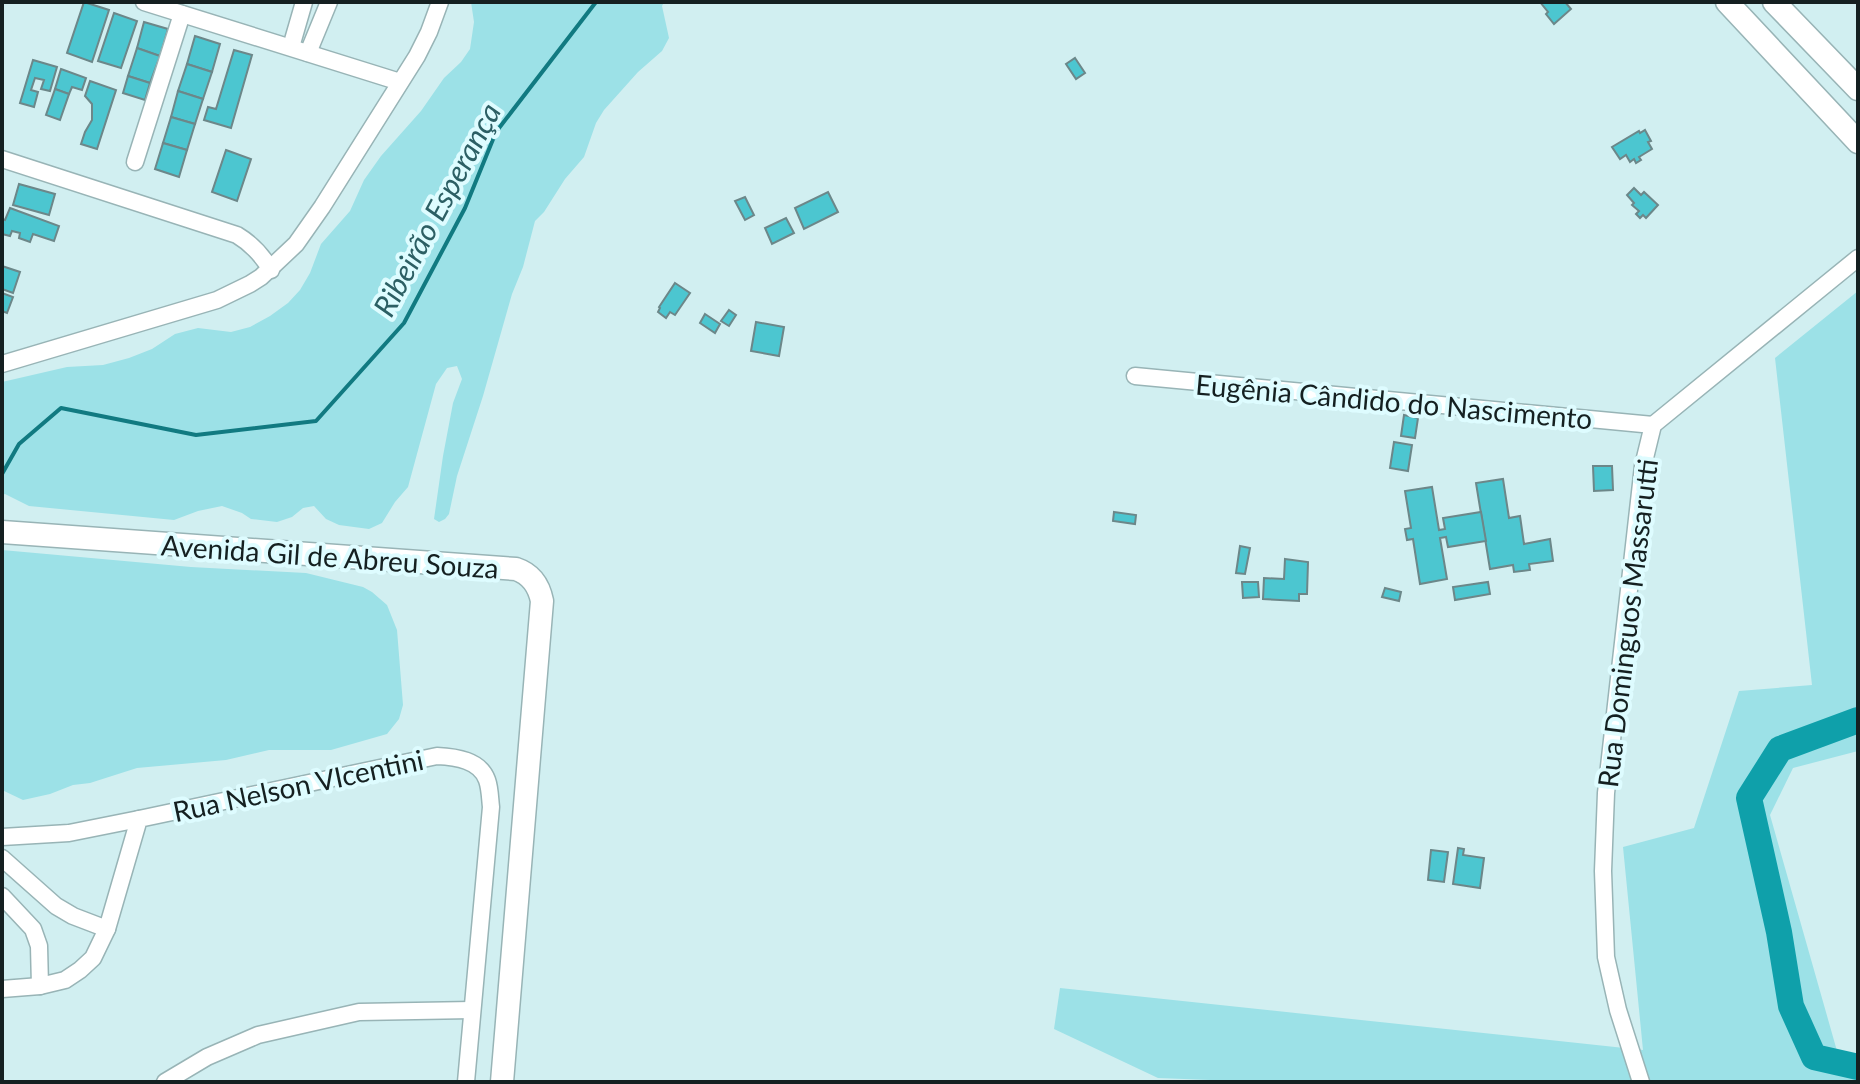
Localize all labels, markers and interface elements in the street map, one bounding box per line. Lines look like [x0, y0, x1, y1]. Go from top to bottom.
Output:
water label: Ribeirão Esperança [365, 96, 507, 322]
street label: Eugênia Cândido do Nascimento [1194, 367, 1594, 435]
street label: Rua Dominguos Massarutti [1590, 457, 1664, 789]
street label: Avenida Gil de Abreu Souza [160, 527, 500, 585]
street label: Rua Nelson VIcentini [170, 742, 426, 828]

